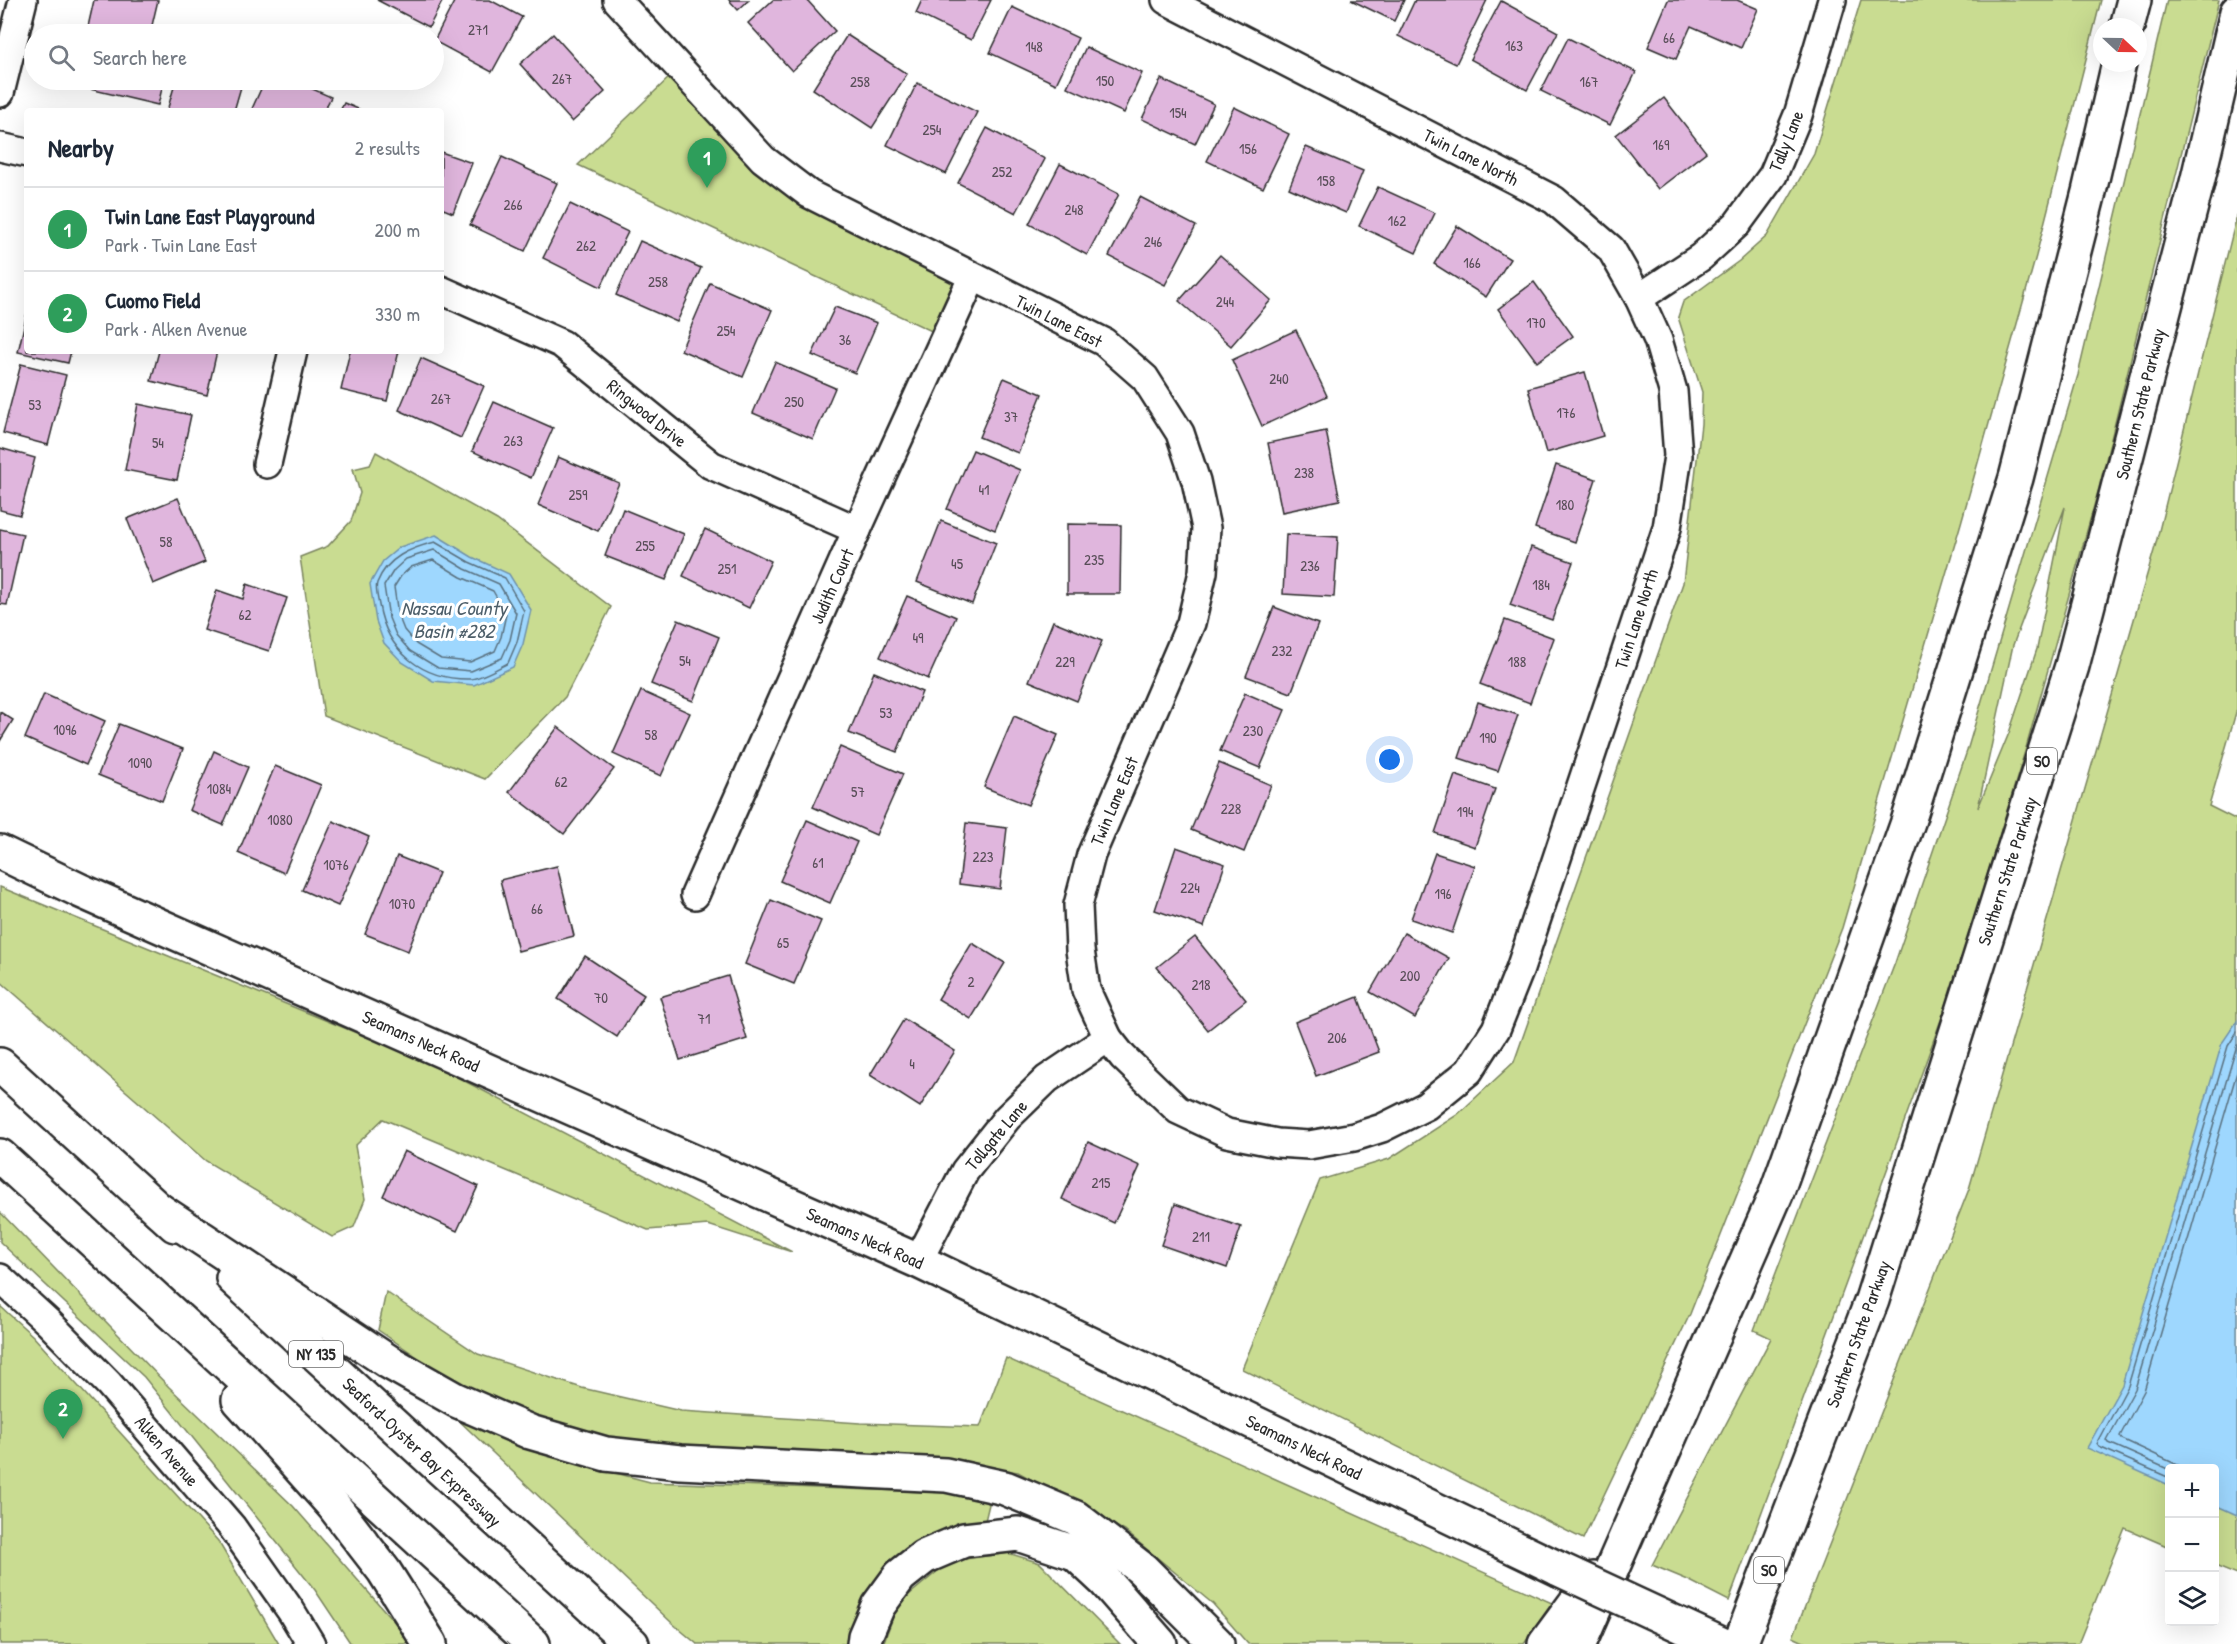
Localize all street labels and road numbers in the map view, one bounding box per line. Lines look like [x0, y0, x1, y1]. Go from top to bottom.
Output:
street label: Tally Lane [1762, 107, 1810, 175]
street label: Twin Lane North [1419, 122, 1523, 192]
street label: Twin Lane East [1011, 288, 1107, 354]
street label: Southern State Parkway [2109, 325, 2171, 482]
street label: Ringwood Drive [602, 373, 692, 453]
street label: Judith Court [804, 544, 860, 628]
street label: Twin Lane North [1608, 565, 1664, 672]
road number: SO [2027, 748, 2057, 774]
street label: Twin Lane East [1084, 752, 1144, 849]
street label: Southern State Parkway [1971, 793, 2043, 949]
street label: Seamans Neck Road [358, 1004, 484, 1078]
street label: Tollgate Lane [959, 1094, 1033, 1176]
street label: Seamans Neck Road [802, 1201, 928, 1275]
street label: Southern State Parkway [1820, 1257, 1896, 1411]
road number: NY 135 [289, 1341, 343, 1367]
street label: Seaford-Oyster Bay Expressway [337, 1372, 507, 1533]
street label: Seamans Neck Road [1242, 1408, 1366, 1486]
street label: Alken Avenue [129, 1410, 205, 1492]
road number: SO [1754, 1557, 1784, 1583]

